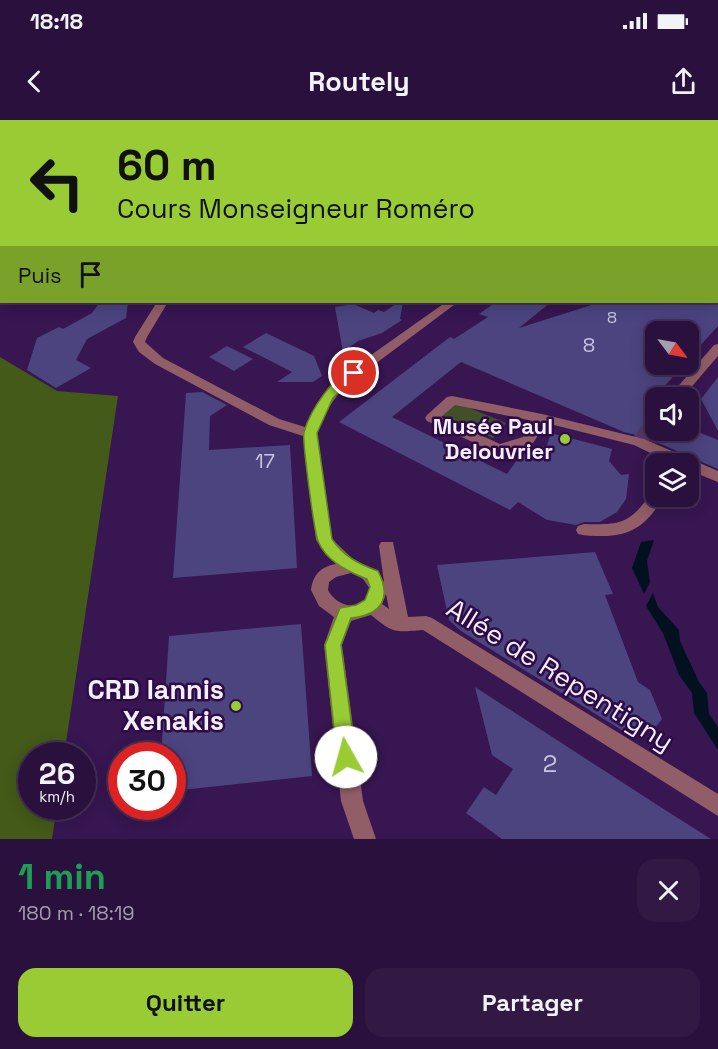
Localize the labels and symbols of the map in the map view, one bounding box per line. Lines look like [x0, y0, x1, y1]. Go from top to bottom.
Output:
house number: 8 [607, 307, 617, 328]
north arrow [645, 321, 699, 375]
house number: 8 [583, 332, 595, 358]
pin [328, 347, 379, 398]
place label: Musée Paul Delouvrier [433, 412, 553, 465]
marker: Musée Paul Delouvrier [558, 432, 572, 446]
house number: 17 [255, 448, 275, 474]
street label: Allée de Repentigny [440, 591, 680, 759]
place label: CRD Iannis Xenakis [87, 672, 224, 738]
marker: CRD Iannis Xenakis [229, 699, 243, 713]
position arrow [314, 725, 378, 789]
speed limit sign: 30 [108, 742, 186, 820]
house number: 2 [543, 748, 557, 779]

